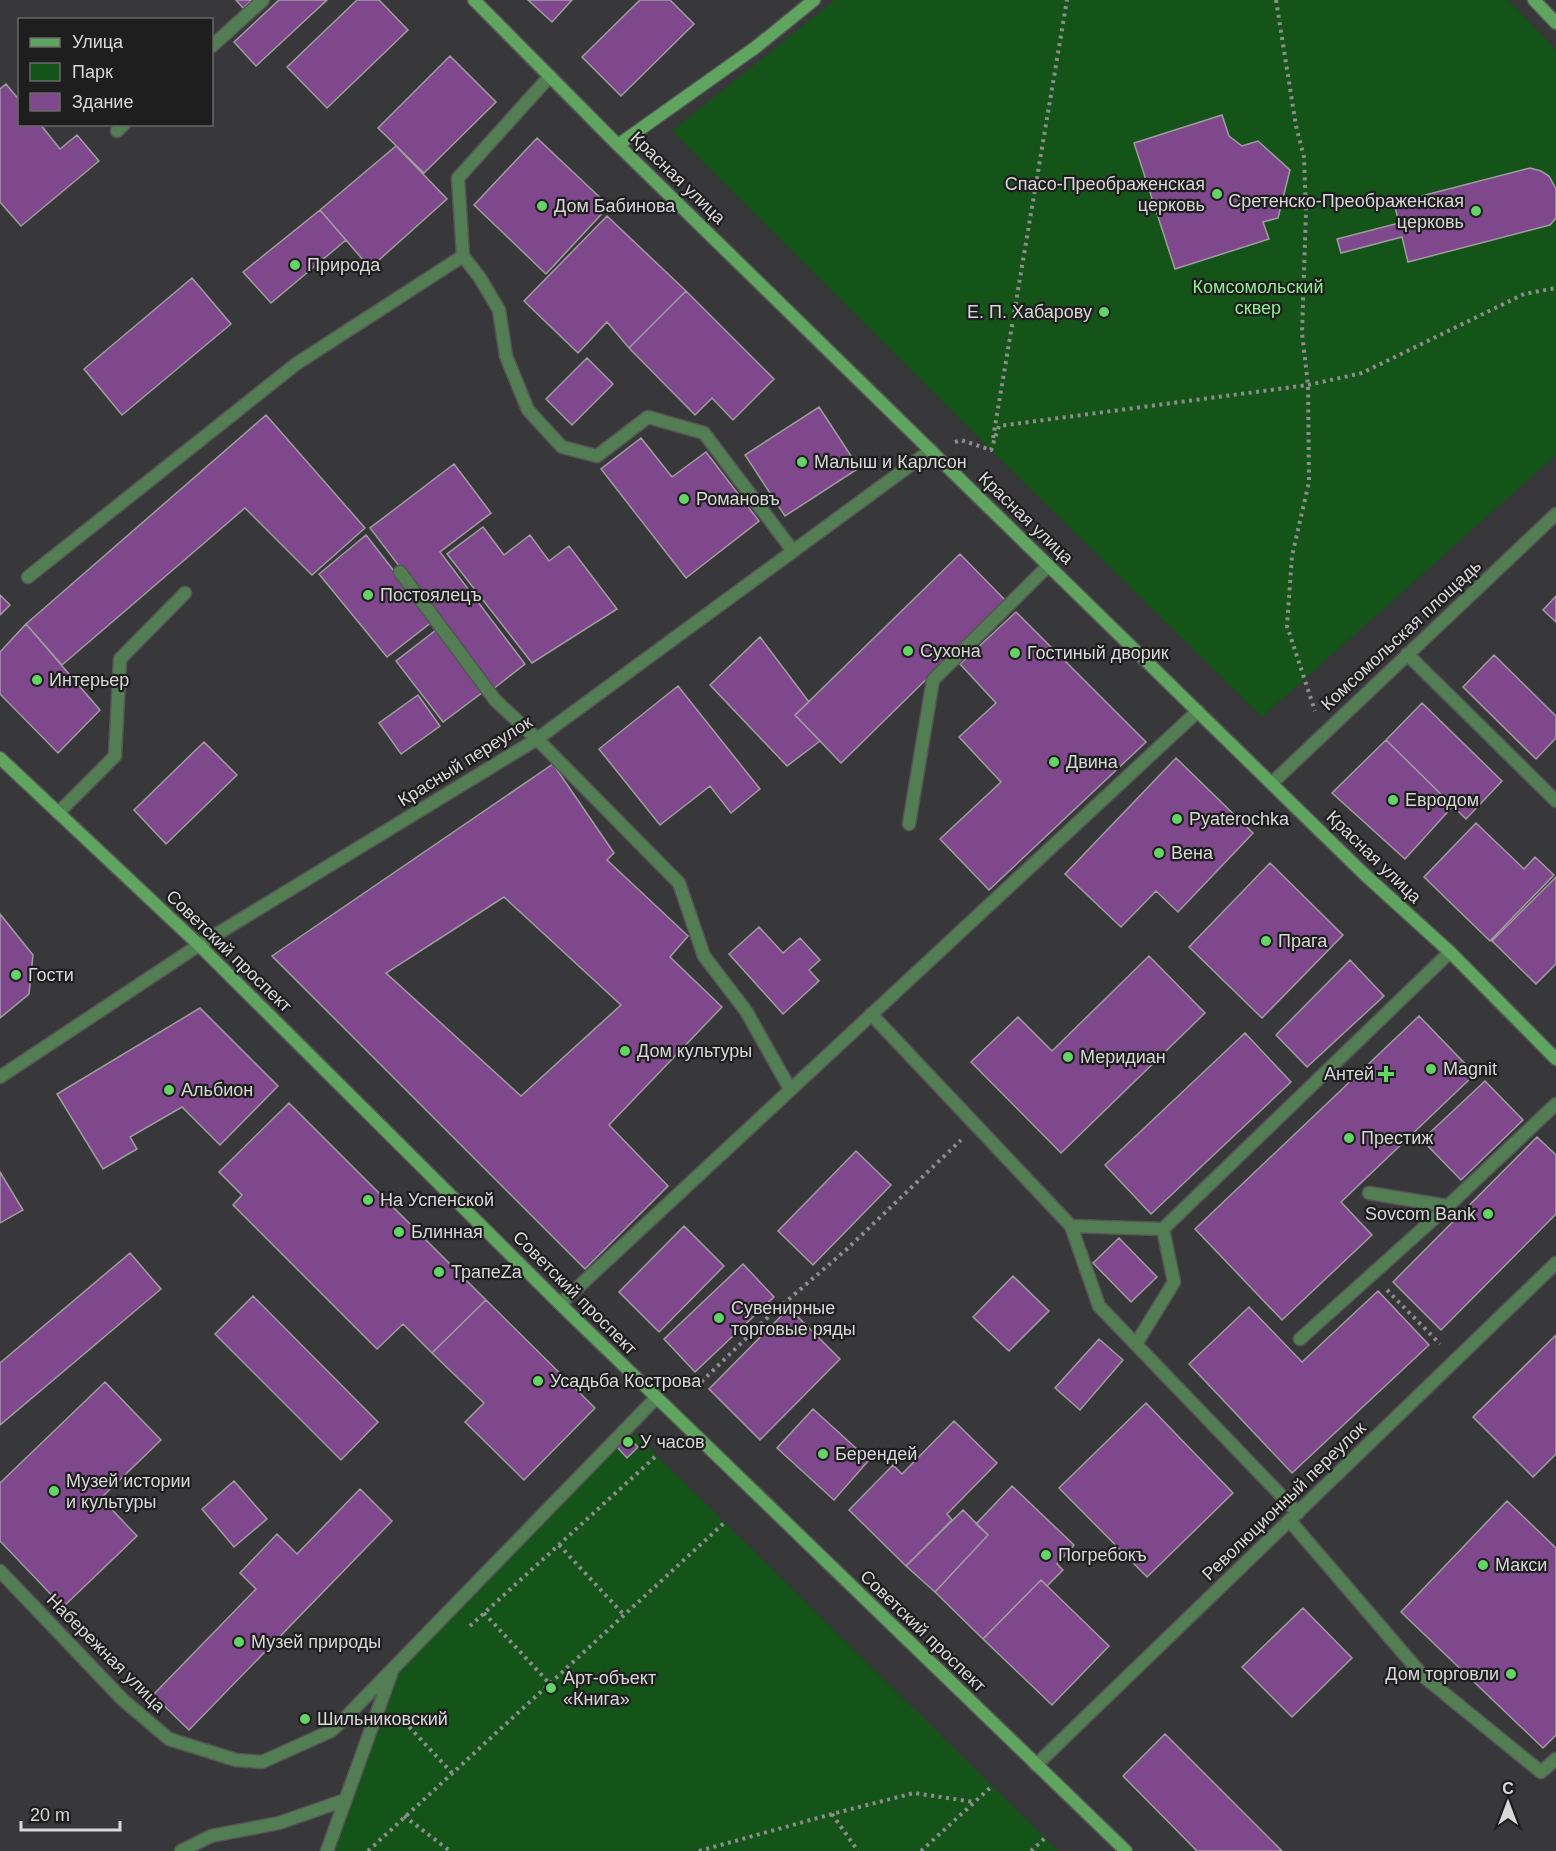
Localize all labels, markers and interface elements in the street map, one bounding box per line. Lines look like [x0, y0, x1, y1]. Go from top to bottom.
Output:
legend [18, 18, 213, 126]
text: Улица [72, 32, 124, 52]
text: Парк [72, 62, 113, 82]
text: Здание [72, 92, 133, 112]
street label: Красная улица [627, 128, 730, 229]
place label: Спасо-Преображенская церковь [1005, 174, 1205, 215]
marker: Спасо-Преображенская церковь [1210, 187, 1224, 201]
place label: Сретенско-Преображенская церковь [1228, 191, 1464, 232]
place label: Дом Бабинова [554, 196, 676, 216]
marker: Дом Бабинова [535, 199, 549, 213]
marker: Сретенско-Преображенская церковь [1469, 204, 1483, 218]
place label: Природа [307, 255, 381, 275]
marker: Природа [288, 258, 302, 272]
park label: Комсомольский сквер [1193, 277, 1323, 318]
place label: Е. П. Хабарову [967, 302, 1092, 322]
marker: Е. П. Хабарову [1097, 305, 1111, 319]
place label: Малыш и Карлсон [814, 452, 967, 472]
marker: Малыш и Карлсон [795, 455, 809, 469]
street label: Красная улица [975, 468, 1078, 569]
place label: Романовъ [696, 489, 780, 509]
marker: Романовъ [677, 492, 691, 506]
street label: Комсомольская площадь [1317, 556, 1485, 714]
place label: Постоялецъ [380, 585, 482, 605]
marker: Постоялецъ [361, 588, 375, 602]
place label: Сухона [920, 641, 982, 661]
place label: Гостиный дворик [1027, 643, 1169, 663]
marker: Сухона [901, 644, 915, 658]
marker: Гостиный дворик [1008, 646, 1022, 660]
place label: Интерьер [49, 670, 129, 690]
marker: Интерьер [30, 673, 44, 687]
street label: Красный переулок [394, 712, 536, 810]
place label: Двина [1066, 752, 1119, 772]
marker: Двина [1047, 755, 1061, 769]
place label: Евродом [1405, 790, 1479, 810]
marker: Евродом [1386, 793, 1400, 807]
street label: Красная улица [1323, 807, 1426, 908]
place label: Pyaterochka [1189, 809, 1290, 829]
marker: Pyaterochka [1170, 812, 1184, 826]
place label: Вена [1171, 843, 1214, 863]
marker: Вена [1152, 846, 1166, 860]
street label: Советский проспект [162, 886, 296, 1016]
place label: Прага [1278, 931, 1328, 951]
marker: Прага [1259, 934, 1273, 948]
place label: Гости [28, 965, 74, 985]
marker: Гости [9, 968, 23, 982]
place label: Дом культуры [637, 1041, 752, 1061]
marker: Дом культуры [618, 1044, 632, 1058]
place label: Меридиан [1080, 1047, 1166, 1067]
marker: Меридиан [1061, 1050, 1075, 1064]
place label: Magnit [1443, 1059, 1497, 1079]
marker: Magnit [1424, 1062, 1438, 1076]
place label: Антей [1324, 1064, 1374, 1084]
marker: Антей [1379, 1067, 1393, 1081]
place label: Альбион [181, 1080, 253, 1100]
marker: Альбион [162, 1083, 176, 1097]
place label: Престиж [1361, 1128, 1433, 1148]
marker: Престиж [1342, 1131, 1356, 1145]
place label: На Успенской [380, 1190, 494, 1210]
marker: На Успенской [361, 1193, 375, 1207]
place label: Sovcom Bank [1365, 1204, 1477, 1224]
marker: Sovcom Bank [1481, 1207, 1495, 1221]
place label: Блинная [411, 1222, 483, 1242]
marker: Блинная [392, 1225, 406, 1239]
street label: Советский проспект [509, 1227, 641, 1359]
place label: ТрапеZa [451, 1262, 523, 1282]
marker: ТрапеZa [432, 1265, 446, 1279]
place label: Сувенирные торговые ряды [731, 1298, 856, 1339]
marker: Сувенирные торговые ряды [712, 1311, 726, 1325]
place label: Усадьба Кострова [550, 1371, 702, 1391]
marker: Усадьба Кострова [531, 1374, 545, 1388]
street label: Революционный переулок [1198, 1418, 1370, 1584]
place label: У часов [640, 1432, 705, 1452]
marker: У часов [621, 1435, 635, 1449]
place label: Берендей [835, 1444, 917, 1464]
marker: Берендей [816, 1447, 830, 1461]
place label: Музей истории и культуры [66, 1471, 191, 1512]
marker: Музей истории и культуры [47, 1484, 61, 1498]
place label: Погребокъ [1058, 1545, 1147, 1565]
marker: Погребокъ [1039, 1548, 1053, 1562]
place label: Макси [1495, 1555, 1547, 1575]
marker: Макси [1476, 1558, 1490, 1572]
street label: Советский проспект [856, 1566, 990, 1696]
street label: Набережная улица [43, 1590, 170, 1717]
place label: Музей природы [251, 1632, 381, 1652]
marker: Музей природы [232, 1635, 246, 1649]
place label: Дом торговли [1385, 1664, 1499, 1684]
marker: Дом торговли [1504, 1667, 1518, 1681]
place label: Арт-объект «Книга» [563, 1668, 656, 1709]
marker: Арт-объект «Книга» [544, 1681, 558, 1695]
place label: Шильниковский [317, 1709, 448, 1729]
marker: Шильниковский [298, 1712, 312, 1726]
north arrow [1478, 1773, 1538, 1833]
text: С [1502, 1780, 1514, 1797]
scale bar [21, 1794, 120, 1832]
text: 20 m [30, 1805, 70, 1825]

